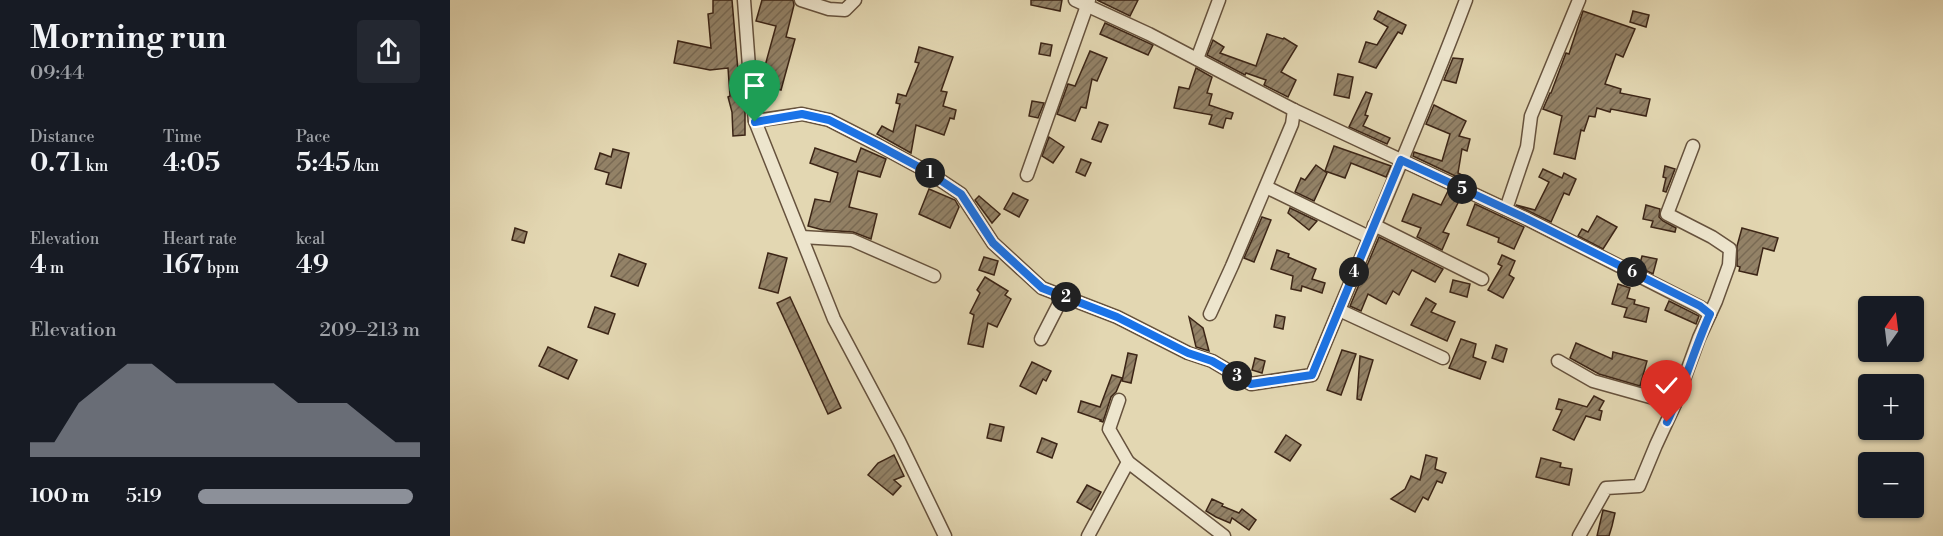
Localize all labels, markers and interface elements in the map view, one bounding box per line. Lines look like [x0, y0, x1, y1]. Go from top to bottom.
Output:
text: Morning run [30, 18, 227, 59]
button: share [357, 20, 420, 83]
pin [729, 60, 780, 122]
text: 09:44 [30, 61, 84, 86]
icon: arrive [738, 69, 771, 102]
text: Distance [30, 127, 95, 147]
text: Time [163, 127, 202, 147]
text: Pace [296, 127, 330, 147]
text: 0.71 [30, 147, 83, 179]
text: 4:05 [163, 147, 220, 179]
text: 5:45 [296, 147, 351, 179]
text: km [83, 156, 108, 176]
text: /km [351, 156, 379, 176]
pin: 1 [915, 158, 945, 188]
text: 1 [926, 163, 934, 183]
pin: 5 [1447, 174, 1477, 204]
text: 5 [1457, 179, 1467, 199]
text: Elevation [30, 229, 99, 249]
text: Heart rate [163, 229, 237, 249]
text: kcal [296, 229, 325, 249]
text: 4 [30, 249, 47, 281]
text: 167 [163, 249, 204, 281]
text: 49 [296, 249, 329, 281]
pin: 4 [1339, 257, 1369, 287]
pin: 6 [1617, 257, 1647, 287]
text: m [47, 258, 64, 278]
text: bpm [204, 258, 239, 278]
text: 4 [1349, 262, 1359, 282]
text: 6 [1627, 262, 1637, 282]
pin: 2 [1051, 282, 1081, 312]
text: 2 [1061, 287, 1071, 307]
north arrow [1858, 296, 1924, 362]
map controls [1858, 296, 1924, 518]
text: Elevation [30, 318, 117, 343]
text: 209–213 m [320, 318, 420, 343]
pin [1641, 360, 1692, 422]
pin: 3 [1222, 361, 1252, 391]
text: 3 [1232, 366, 1242, 386]
icon: check [1650, 369, 1683, 402]
button: + [1858, 374, 1924, 440]
button: − [1858, 452, 1924, 518]
text: 100 m [30, 484, 89, 509]
text: 5:19 [126, 484, 162, 509]

